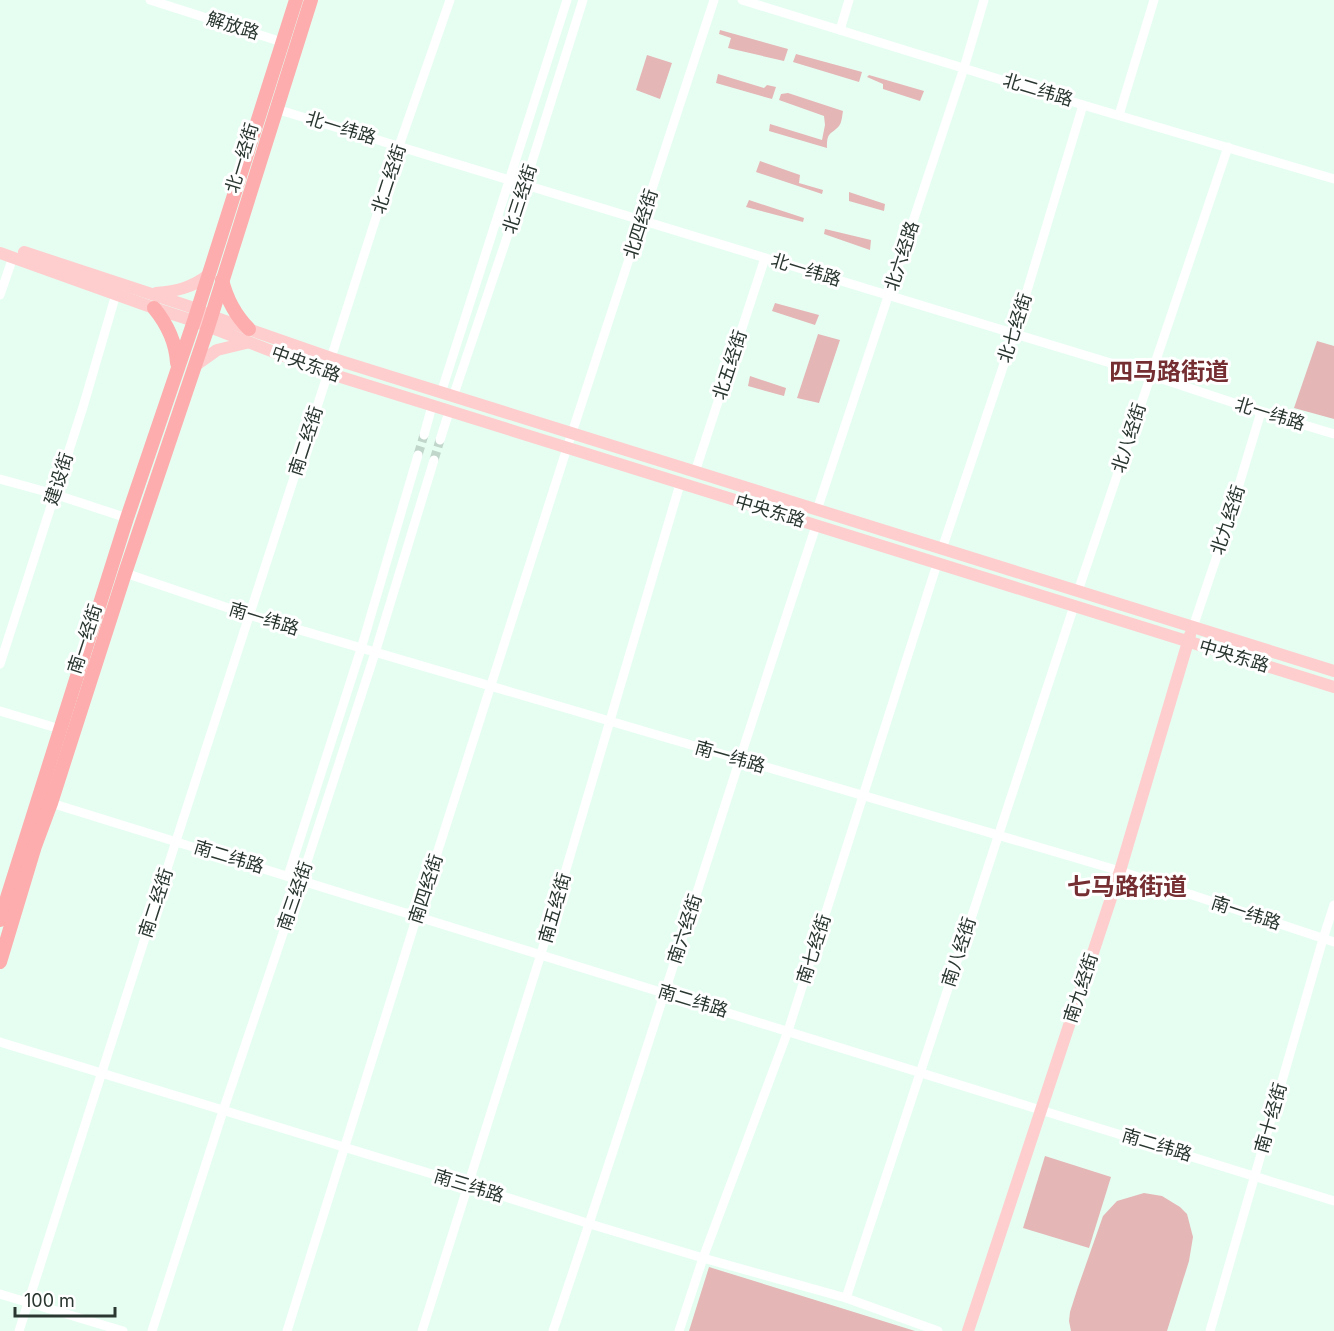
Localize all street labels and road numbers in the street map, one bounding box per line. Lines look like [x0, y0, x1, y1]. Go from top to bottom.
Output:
street label: 解放路 [204, 8, 262, 43]
street label: 北二纬路 [1001, 69, 1076, 110]
street label: 北一纬路 [304, 107, 379, 148]
street label: 北一经街 [221, 120, 262, 195]
street label: 北二经街 [367, 141, 410, 216]
street label: 北三经街 [498, 161, 541, 236]
street label: 北四经街 [619, 186, 662, 261]
street label: 北六经路 [880, 218, 923, 293]
street label: 北一纬路 [769, 249, 844, 290]
street label: 北七经街 [993, 290, 1036, 365]
street label: 北五经街 [708, 327, 751, 402]
street label: 中央东路 [269, 341, 344, 386]
street label: 北一纬路 [1233, 393, 1308, 434]
street label: 北八经街 [1107, 400, 1150, 475]
street label: 南二经街 [284, 403, 327, 478]
street label: 建设街 [40, 450, 77, 508]
street label: 北九经街 [1206, 482, 1249, 557]
street label: 中央东路 [733, 490, 808, 531]
street label: 南一纬路 [227, 598, 302, 639]
street label: 南一经街 [63, 601, 106, 676]
street label: 中央东路 [1197, 635, 1272, 676]
street label: 南一纬路 [693, 737, 768, 777]
street label: 南二纬路 [192, 836, 267, 877]
street label: 南四经街 [404, 851, 447, 926]
street label: 南三经街 [273, 858, 316, 933]
street label: 南二经街 [134, 865, 177, 940]
street label: 南五经街 [535, 870, 575, 945]
street label: 南六经街 [663, 891, 706, 966]
street label: 南一纬路 [1209, 891, 1284, 934]
street label: 南七经街 [792, 911, 835, 986]
street label: 南八经街 [937, 914, 980, 989]
street label: 南九经街 [1059, 950, 1102, 1025]
street label: 南二纬路 [656, 980, 731, 1021]
street label: 南十经街 [1251, 1080, 1291, 1155]
street label: 南二纬路 [1120, 1124, 1195, 1165]
street label: 南三纬路 [432, 1165, 507, 1206]

